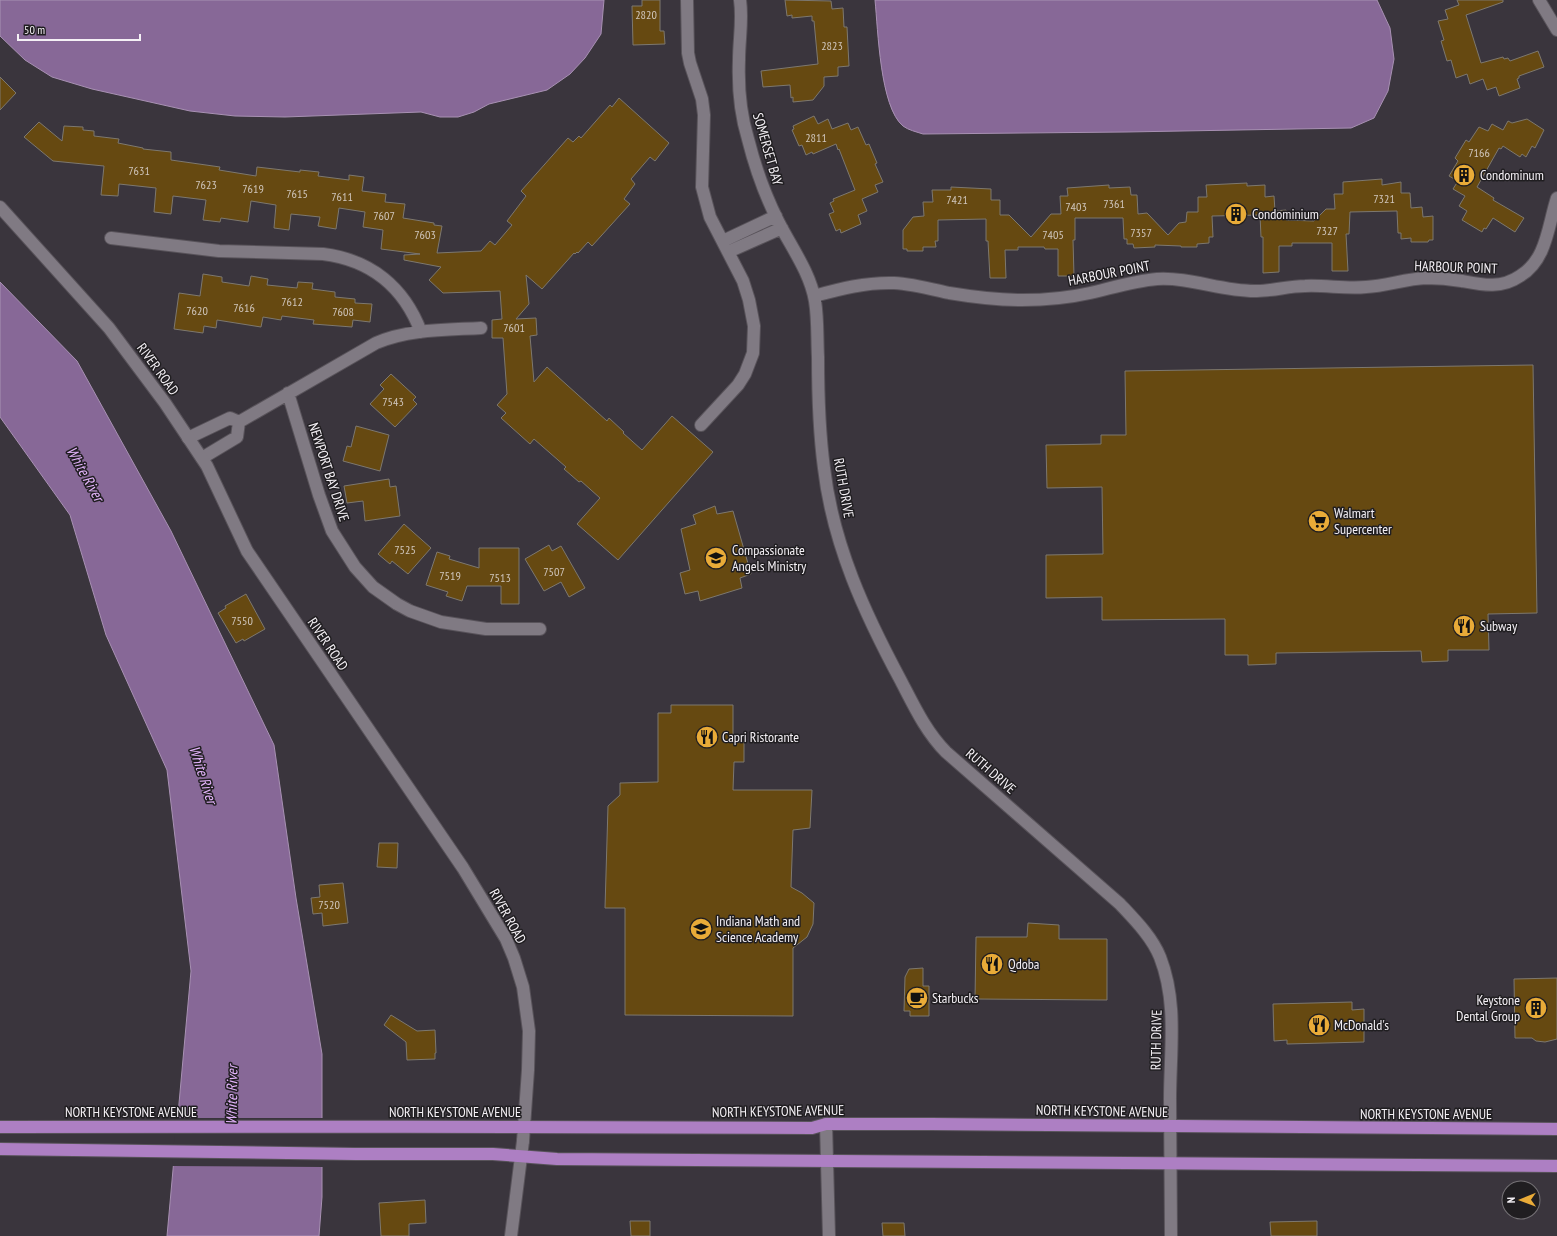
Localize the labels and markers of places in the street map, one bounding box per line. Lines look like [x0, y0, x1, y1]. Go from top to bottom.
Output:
building icon: Condominum [1451, 162, 1477, 188]
place label: Condominum [1480, 166, 1544, 184]
building icon: Condominium [1223, 201, 1249, 227]
place label: Condominium [1252, 205, 1319, 223]
place label: Walmart Supercenter [1334, 504, 1392, 538]
supermarket icon: Walmart Supercenter [1306, 508, 1332, 534]
place label: Compassionate Angels Ministry [732, 541, 807, 575]
school or university icon: Compassionate Angels Ministry [703, 545, 729, 571]
restaurant icon: Subway [1451, 613, 1477, 639]
place label: Subway [1480, 617, 1518, 635]
restaurant icon: Capri Ristorante [694, 724, 720, 750]
place label: Capri Ristorante [722, 728, 799, 746]
place label: Indiana Math and Science Academy [716, 912, 800, 946]
school or university icon: Indiana Math and Science Academy [688, 916, 714, 942]
restaurant icon: Qdoba [979, 951, 1005, 977]
place label: Qdoba [1008, 955, 1039, 973]
cafe icon: Starbucks [904, 985, 930, 1011]
place label: Starbucks [932, 989, 979, 1007]
place label: Keystone Dental Group [1456, 991, 1520, 1025]
building icon: Keystone Dental Group [1523, 995, 1549, 1021]
restaurant icon: McDonald's [1306, 1012, 1332, 1038]
place label: McDonald's [1334, 1016, 1389, 1034]

